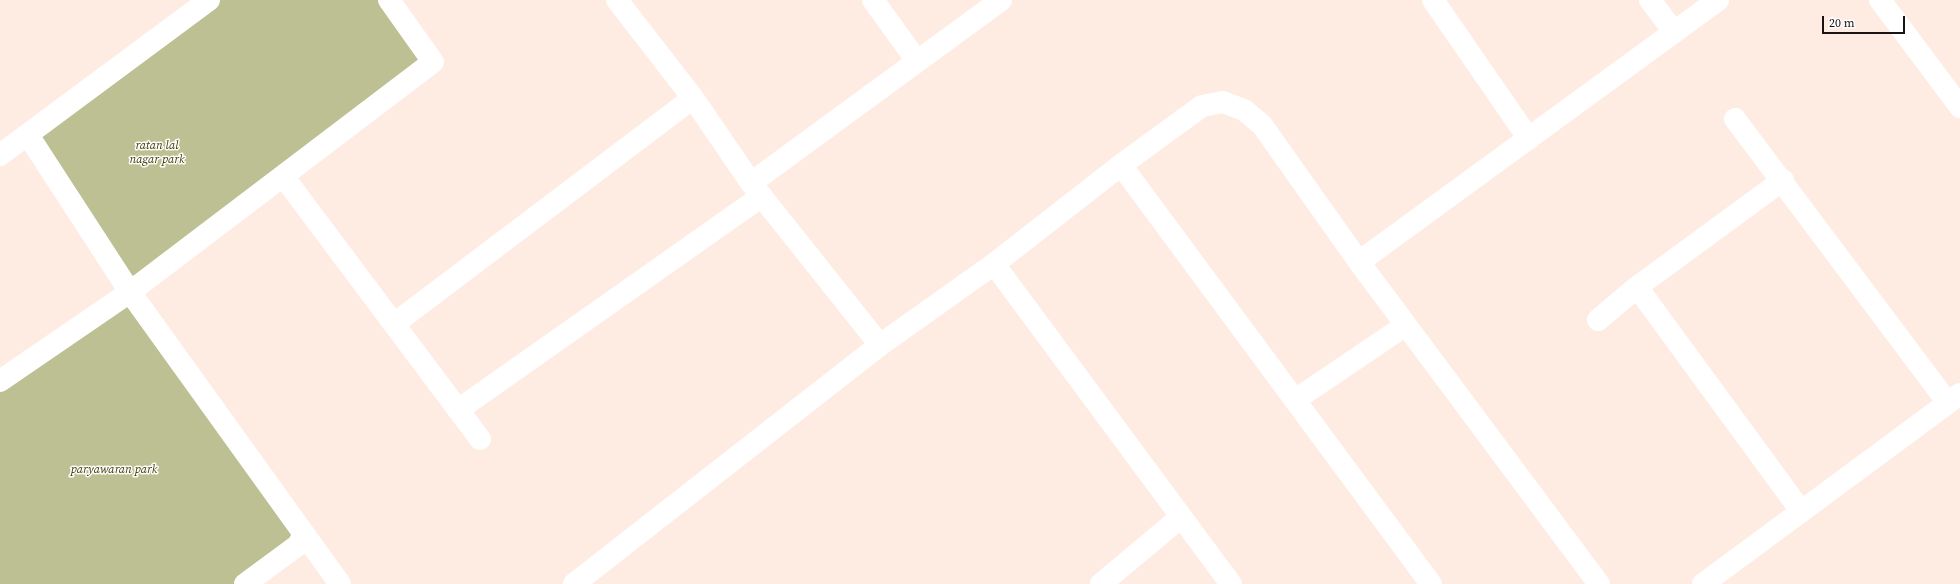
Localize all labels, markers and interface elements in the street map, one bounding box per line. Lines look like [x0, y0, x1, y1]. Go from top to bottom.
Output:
scale bar [1824, 8, 1907, 34]
text: 20 m [1829, 15, 1855, 31]
park label: ratan lal nagar park [129, 139, 185, 167]
park label: paryawaran park [71, 463, 157, 477]

